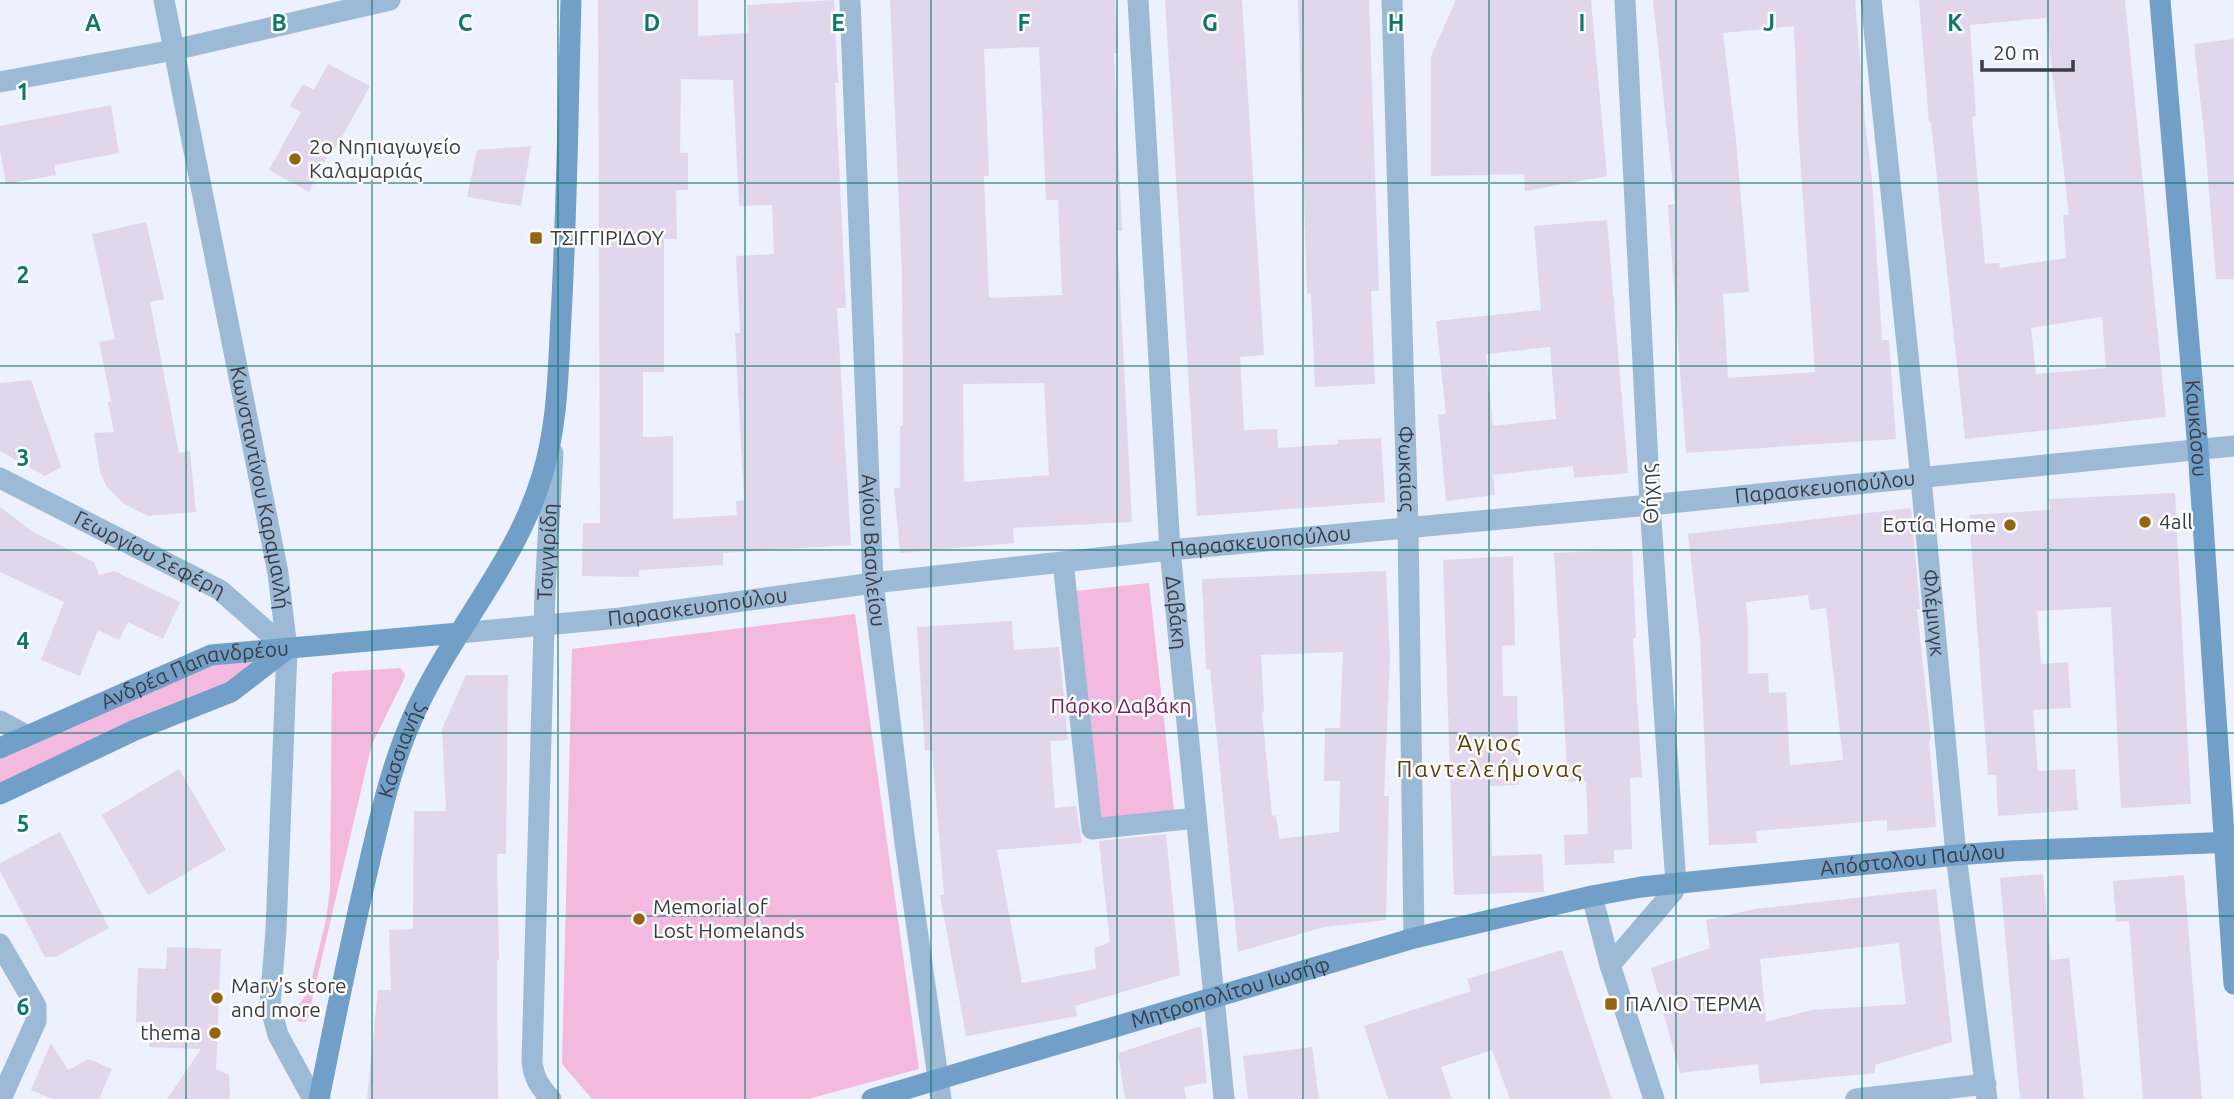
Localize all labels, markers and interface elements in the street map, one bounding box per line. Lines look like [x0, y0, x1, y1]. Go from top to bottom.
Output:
text: A [85, 10, 101, 35]
text: B [271, 10, 287, 35]
text: C [458, 10, 473, 35]
text: D [644, 10, 660, 35]
text: E [831, 10, 845, 35]
text: F [1018, 10, 1031, 35]
text: G [1202, 10, 1218, 35]
text: H [1388, 10, 1404, 35]
text: I [1579, 10, 1585, 35]
text: J [1763, 10, 1775, 35]
text: K [1947, 10, 1963, 35]
scale bar [1982, 28, 2073, 72]
text: 20 m [1993, 40, 2040, 64]
text: 1 [17, 79, 29, 104]
place label: 2ο Νηπιαγωγείο Καλαμαριάς [309, 134, 461, 182]
marker: 2ο Νηπιαγωγείο Καλαμαριάς [287, 151, 303, 167]
place label: ΤΣΙΓΓΙΡΙΔΟΥ [550, 225, 664, 249]
marker: ΤΣΙΓΓΙΡΙΔΟΥ [528, 230, 544, 246]
text: 2 [17, 262, 29, 287]
street label: Κωνσταντίνου Καραμανλή [226, 364, 295, 610]
street label: Καυκάσου [2181, 379, 2213, 478]
street label: Φωκαίας [1394, 425, 1421, 513]
text: 3 [17, 445, 29, 470]
street label: Θήχης [1635, 463, 1663, 525]
street label: Παρασκευοπούλου [1733, 465, 1916, 507]
street label: Αγίου Βασιλείου [858, 473, 891, 628]
street label: Τσιγγιρίδη [532, 502, 561, 601]
street label: Γεωργίου Σεφέρη [71, 505, 230, 602]
place label: 4all [2159, 509, 2193, 533]
place label: Εστία Home [1883, 512, 1996, 536]
marker: 4all [2137, 514, 2153, 530]
marker: Εστία Home [2002, 517, 2018, 533]
street label: Παρασκευοπούλου [1169, 520, 1352, 561]
street label: Φλέμινγκ [1918, 568, 1950, 658]
street label: Δαβάκη [1162, 575, 1193, 651]
street label: Παρασκευοπούλου [606, 582, 789, 630]
text: 4 [17, 628, 30, 653]
street label: Ανδρέα Παπανδρέου [97, 635, 290, 713]
park label: Πάρκο Δαβάκη [1051, 693, 1192, 717]
street label: Κασσιανής [373, 697, 429, 800]
district label: Άγιος Παντελεήμονας [1396, 730, 1584, 782]
text: 5 [17, 811, 29, 836]
street label: Απόστολου Παύλου [1819, 838, 2006, 880]
place label: Memorial of Lost Homelands [653, 894, 805, 942]
marker: Memorial of Lost Homelands [631, 911, 647, 927]
street label: Μητροπολίτου Ιωσήφ [1128, 951, 1333, 1032]
place label: Mary's store and more [231, 973, 347, 1021]
marker: Mary's store and more [209, 990, 225, 1006]
place label: ΠΑΛΙΟ ΤΕΡΜΑ [1625, 991, 1762, 1015]
text: 6 [17, 994, 30, 1019]
marker: ΠΑΛΙΟ ΤΕΡΜΑ [1603, 996, 1619, 1012]
place label: thema [140, 1020, 201, 1044]
marker: thema [207, 1025, 223, 1041]

